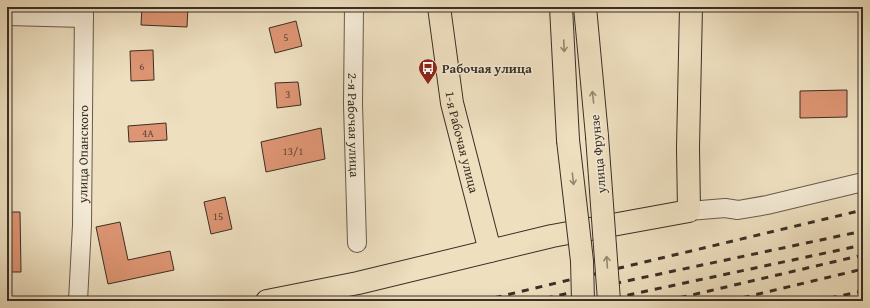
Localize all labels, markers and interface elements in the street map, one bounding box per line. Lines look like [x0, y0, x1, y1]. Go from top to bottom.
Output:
house number: 5 [283, 29, 289, 45]
one-way arrow [560, 39, 567, 52]
bus stop icon: Рабочая улица [417, 57, 439, 85]
house number: 6 [139, 58, 145, 74]
place label: Рабочая улица [442, 59, 532, 78]
street label: 2-я Рабочая улица [343, 73, 365, 178]
house number: 3 [285, 86, 291, 102]
street label: 1-я Рабочая улица [441, 90, 484, 196]
one-way arrow [590, 91, 597, 104]
street label: улица Опанского [73, 104, 93, 204]
street label: улица Фрунзе [585, 114, 611, 195]
house number: 4А [142, 125, 154, 141]
house number: 13/1 [282, 143, 304, 159]
one-way arrow [569, 172, 576, 185]
house number: 15 [213, 208, 223, 224]
one-way arrow [603, 256, 610, 269]

